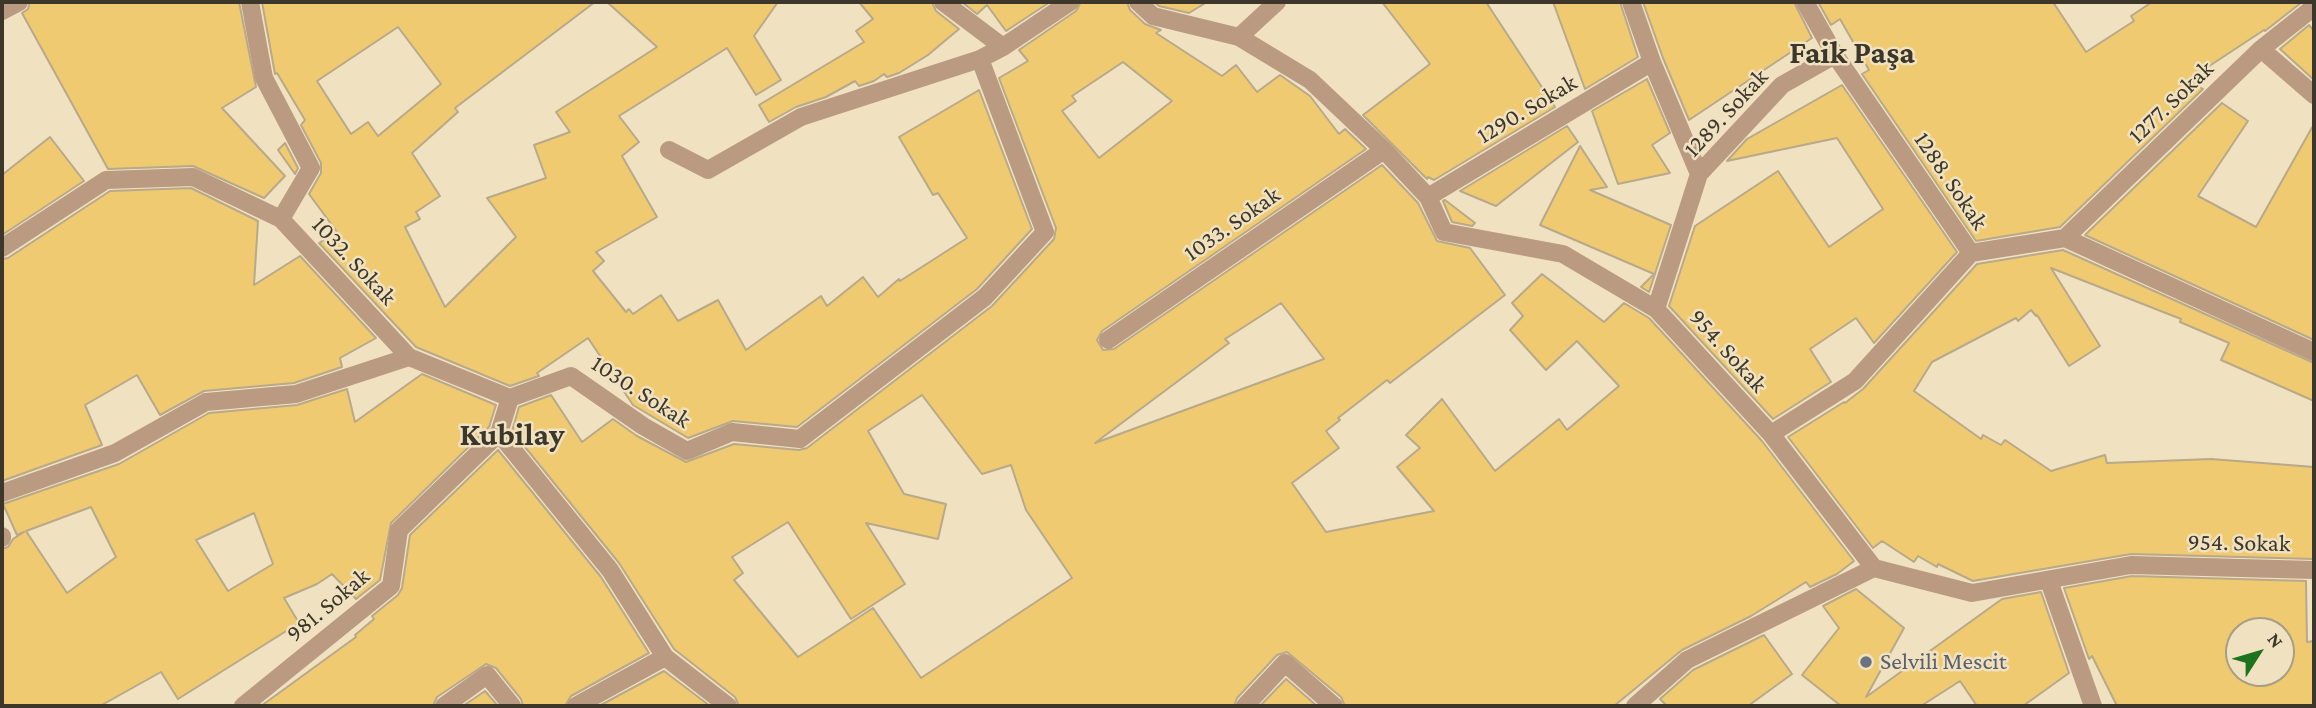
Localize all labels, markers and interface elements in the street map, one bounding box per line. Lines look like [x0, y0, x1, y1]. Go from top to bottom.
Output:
district label: Faik Paşa [1789, 34, 1915, 72]
street label: 1277. Sokak [2122, 54, 2220, 150]
street label: 1289. Sokak [1678, 63, 1774, 163]
street label: 1290. Sokak [1472, 68, 1582, 150]
street label: 1288. Sokak [1908, 127, 1994, 235]
street label: 1033. Sokak [1178, 180, 1286, 268]
street label: 1032. Sokak [306, 211, 402, 311]
street label: 954. Sokak [1683, 303, 1773, 399]
street label: 1030. Sokak [586, 349, 696, 435]
district label: Kubilay [460, 416, 564, 454]
street label: 954. Sokak [2187, 528, 2291, 558]
street label: 981. Sokak [280, 562, 376, 648]
north arrow [2225, 617, 2295, 687]
text: N [2263, 629, 2288, 652]
place label: Selvili Mescit [1880, 648, 2007, 676]
marker: Selvili Mescit [1858, 654, 1874, 670]

